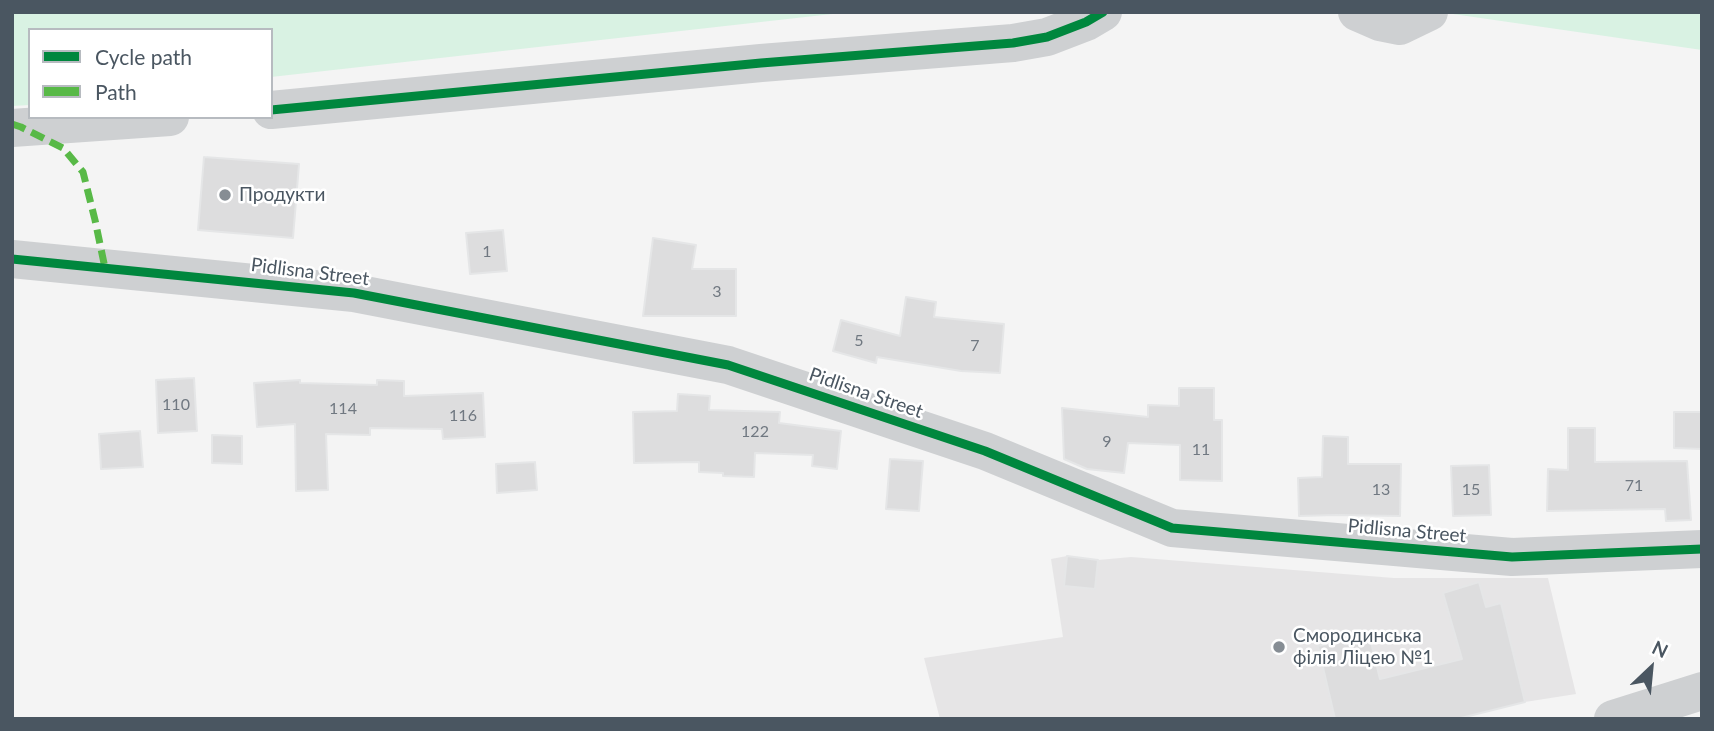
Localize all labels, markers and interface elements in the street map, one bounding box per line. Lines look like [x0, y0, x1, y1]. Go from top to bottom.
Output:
legend [28, 28, 273, 119]
text: Cycle path [95, 44, 192, 69]
text: Path [95, 79, 137, 104]
place label: Продукти [239, 184, 325, 206]
marker: Продукти [217, 187, 233, 203]
house number: 1 [482, 242, 492, 262]
street label: Pidlisna Street [250, 253, 370, 291]
house number: 3 [712, 282, 722, 302]
house number: 5 [854, 331, 864, 351]
house number: 7 [970, 336, 980, 356]
street label: Pidlisna Street [806, 363, 926, 423]
house number: 110 [162, 395, 190, 415]
house number: 114 [329, 399, 357, 419]
house number: 116 [449, 406, 477, 426]
house number: 122 [741, 422, 769, 442]
house number: 9 [1102, 432, 1112, 452]
house number: 11 [1192, 440, 1210, 460]
house number: 71 [1625, 476, 1643, 496]
house number: 13 [1372, 480, 1390, 500]
house number: 15 [1462, 480, 1480, 500]
street label: Pidlisna Street [1347, 514, 1467, 548]
place label: Смородинська філія Ліцею №1 [1293, 625, 1433, 669]
north arrow [1616, 633, 1686, 703]
text: N [1649, 635, 1672, 662]
marker: Смородинська філія Ліцею №1 [1271, 639, 1287, 655]

